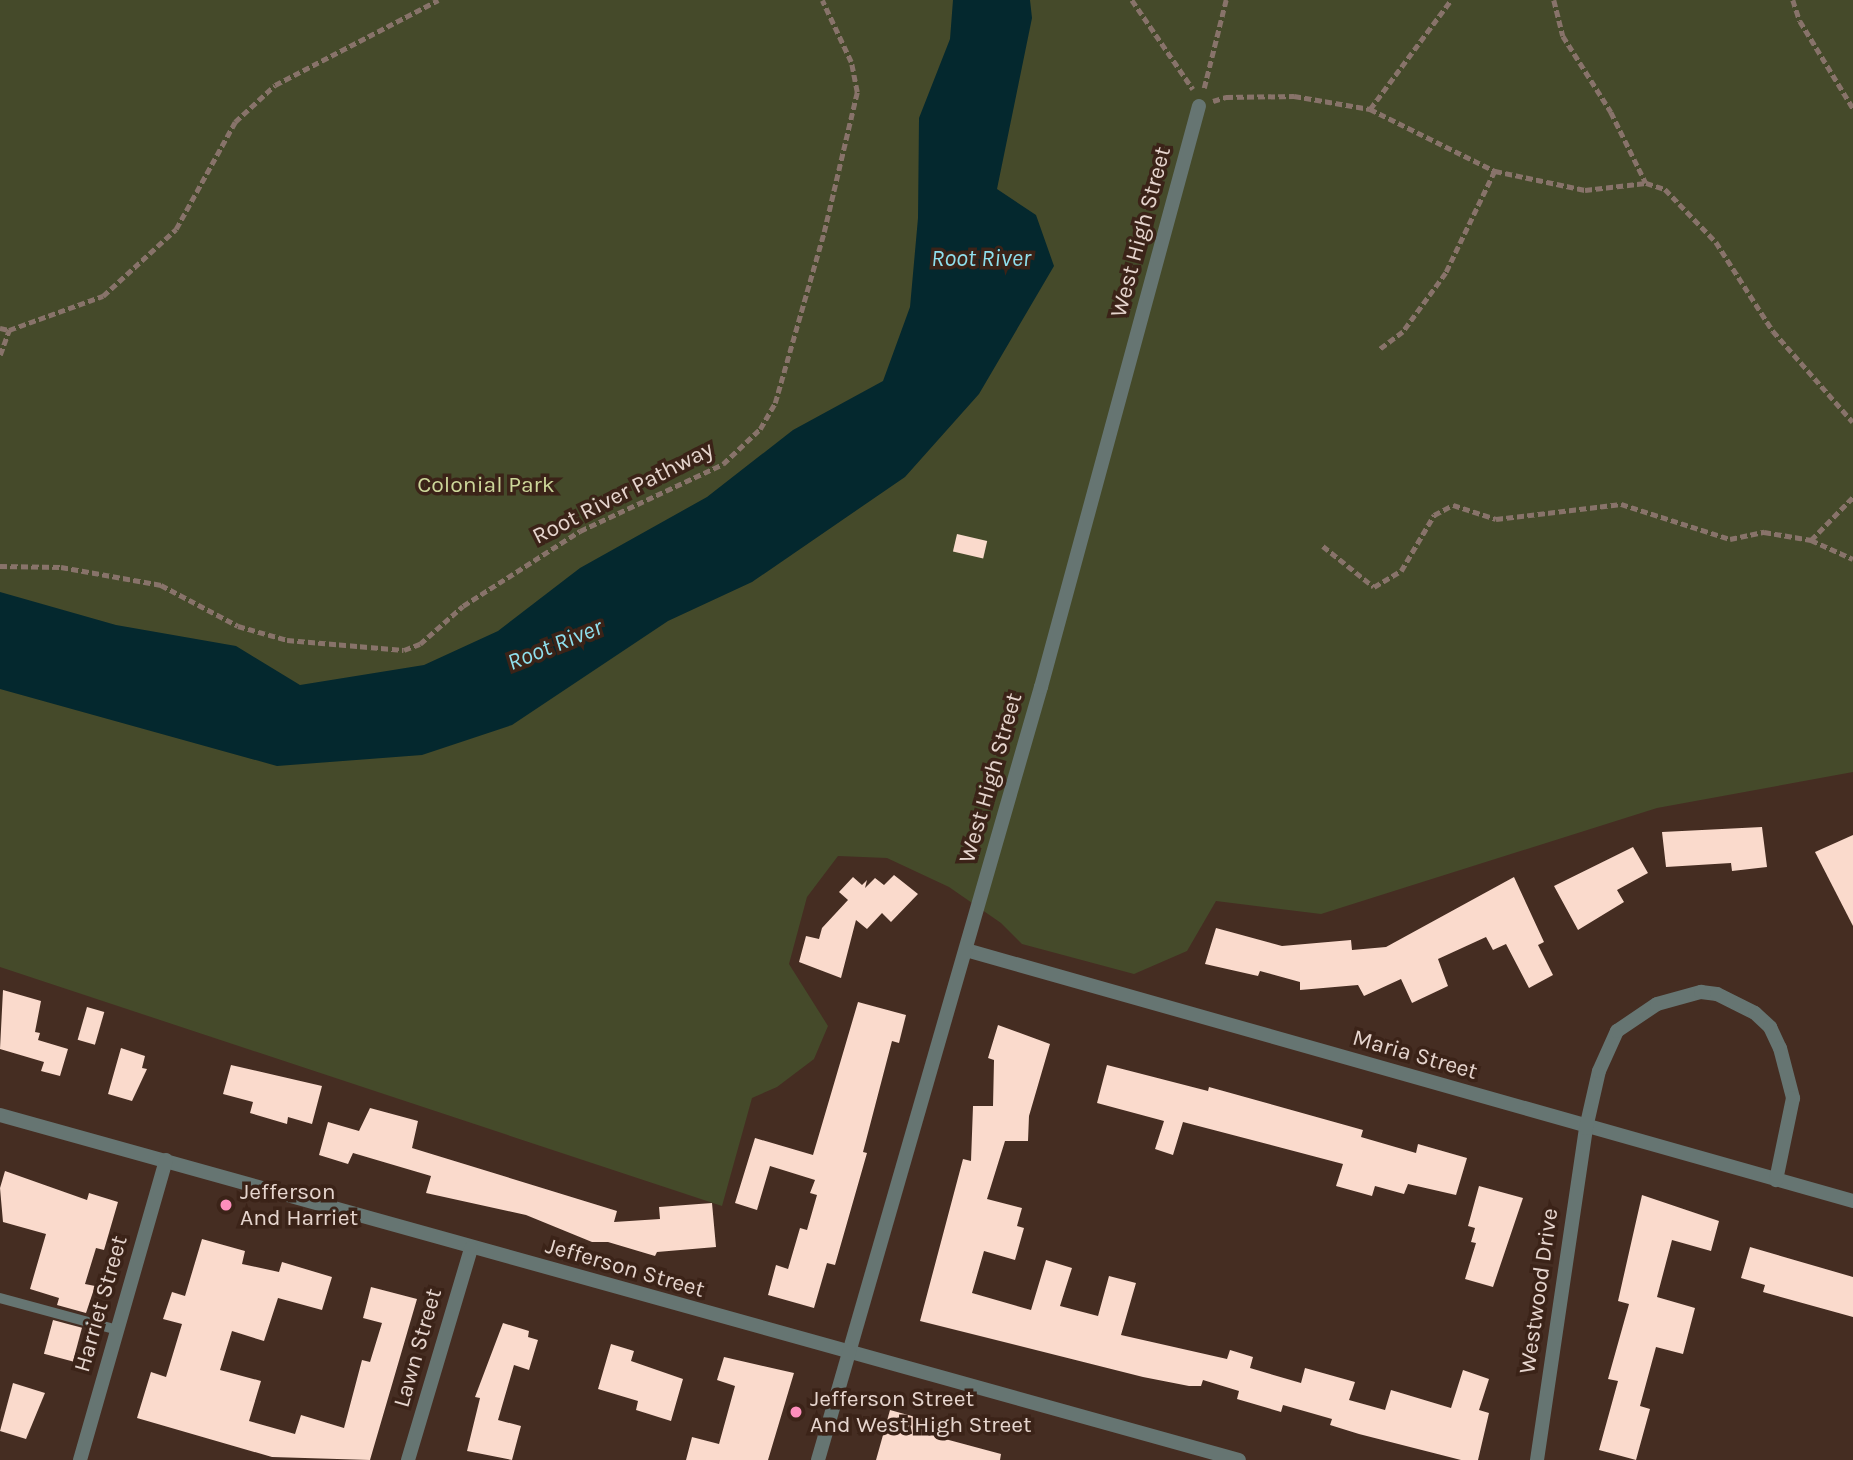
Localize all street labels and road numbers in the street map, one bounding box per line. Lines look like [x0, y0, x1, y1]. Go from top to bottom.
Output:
street label: West High Street [1105, 144, 1177, 320]
street label: Root River Pathway [528, 435, 718, 551]
street label: West High Street [954, 690, 1028, 866]
street label: Maria Street [1349, 1024, 1481, 1086]
street label: Westwood Drive [1514, 1206, 1564, 1376]
street label: Jefferson Street [542, 1232, 708, 1304]
street label: Harriet Street [68, 1233, 134, 1375]
street label: Lawn Street [388, 1285, 448, 1411]

